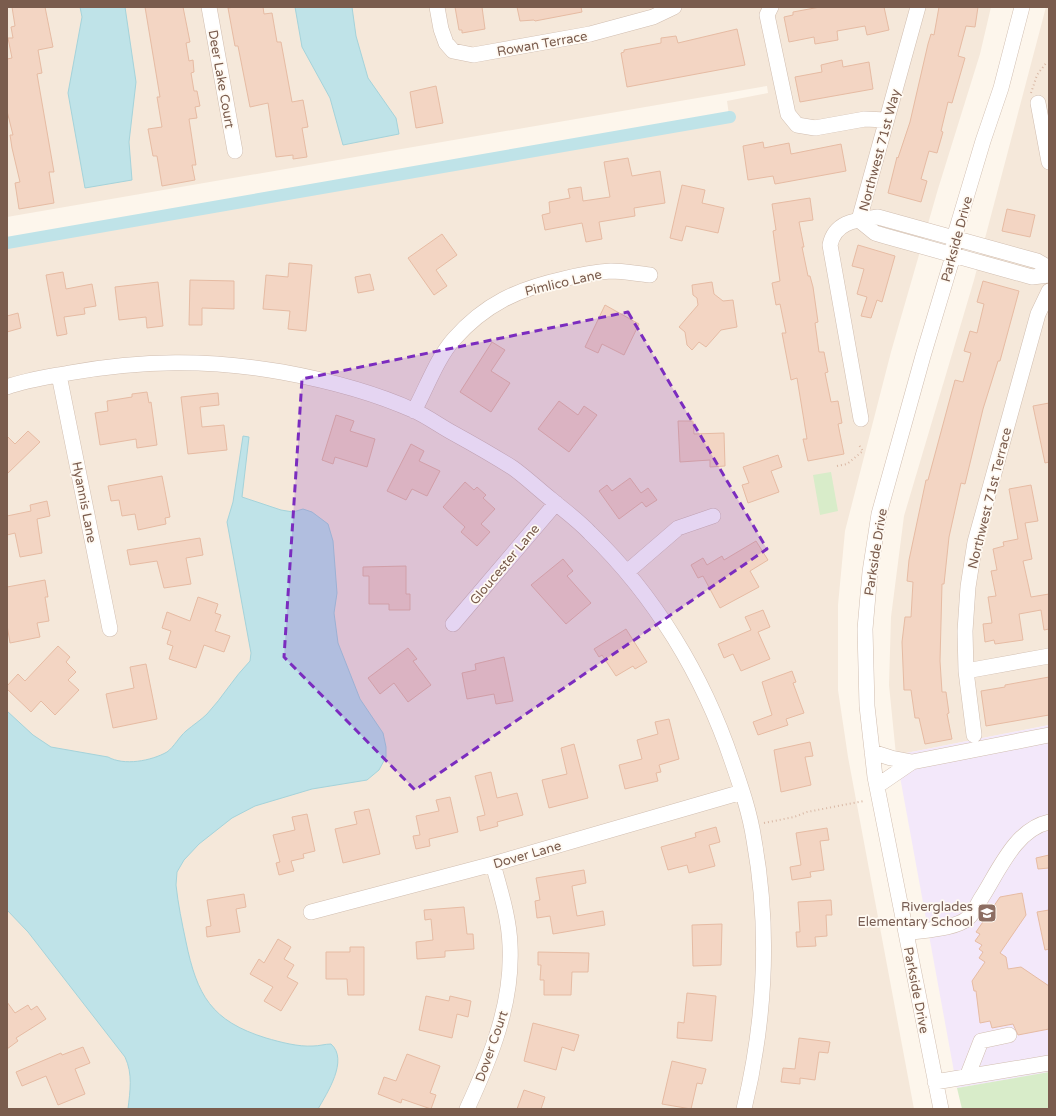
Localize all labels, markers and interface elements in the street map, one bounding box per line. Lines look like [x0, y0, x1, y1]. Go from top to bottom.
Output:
street label: Rowan Terrace [496, 28, 589, 60]
street label: Deer Lake Court [204, 29, 238, 130]
street label: Northwest 71st Way [856, 87, 904, 213]
street label: Parkside Drive [938, 195, 976, 284]
street label: Pimlico Lane [523, 266, 603, 300]
street label: Northwest 71st Terrace [965, 426, 1015, 570]
street label: Hyannis Lane [68, 460, 100, 544]
street label: Parkside Drive [861, 507, 891, 597]
street label: Gloucester Lane [467, 521, 543, 608]
street label: Dover Lane [491, 838, 563, 872]
place label: Riverglades Elementary School [858, 899, 973, 930]
school or university icon: Riverglades Elementary School [976, 902, 998, 924]
street label: Parkside Drive [900, 945, 932, 1035]
street label: Dover Court [472, 1009, 512, 1084]

